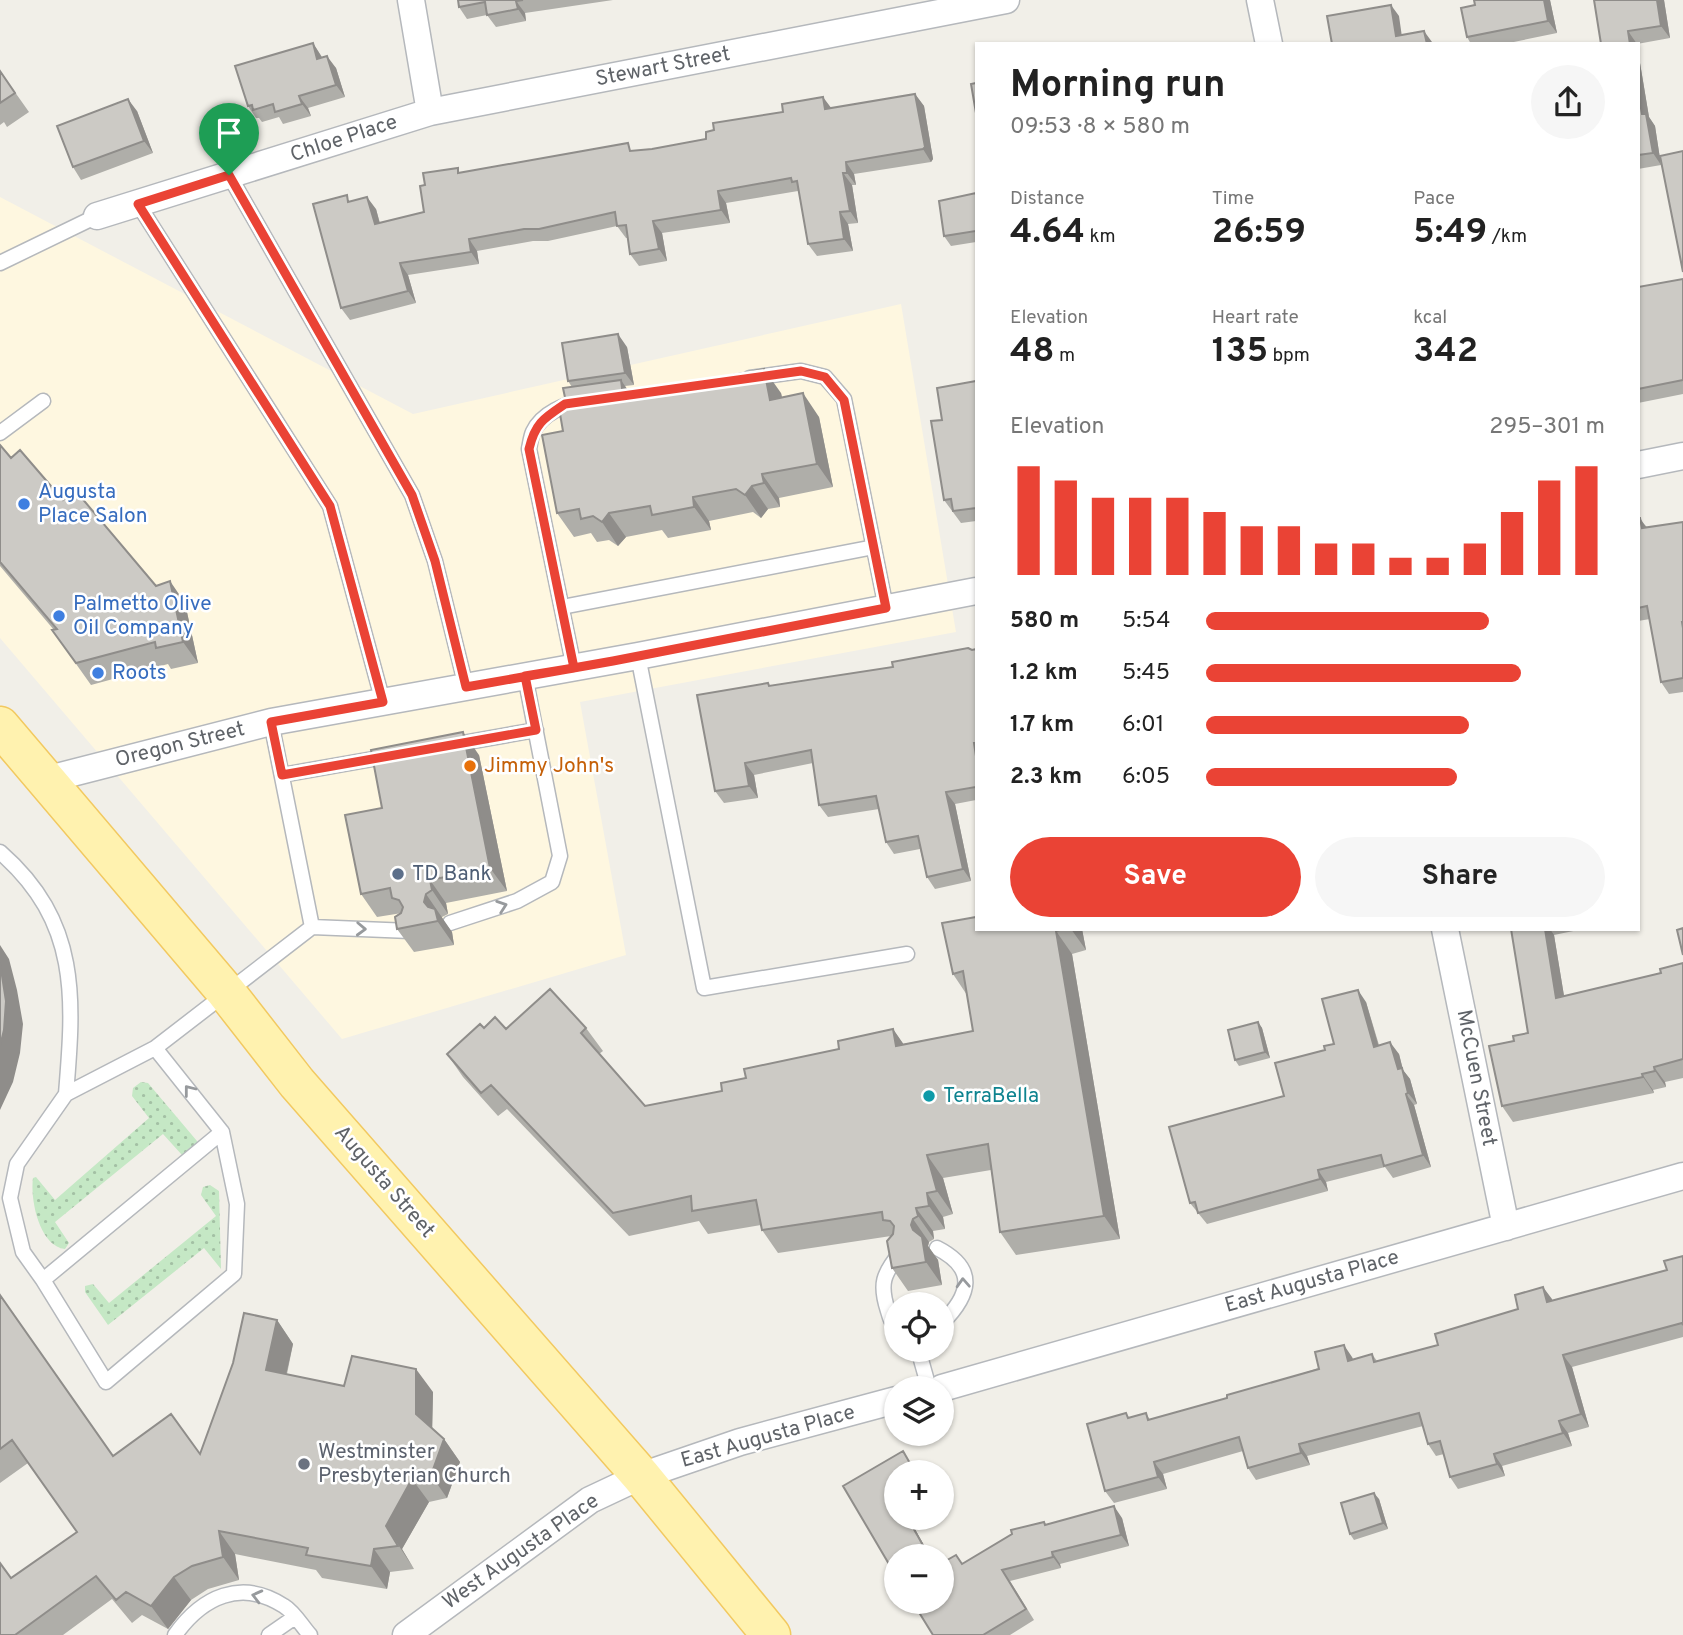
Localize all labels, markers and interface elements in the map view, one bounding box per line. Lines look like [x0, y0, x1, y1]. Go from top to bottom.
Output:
street label: Stewart Street [593, 41, 733, 93]
text: Morning run [1010, 62, 1226, 111]
button: share [1531, 65, 1605, 139]
pin [199, 103, 259, 175]
street label: Chloe Place [287, 109, 401, 169]
text: 09:53 · 8 × 580 m [1010, 113, 1190, 142]
icon: arrive [210, 114, 248, 152]
text: Distance [1010, 187, 1085, 211]
text: Time [1212, 187, 1254, 211]
text: Pace [1413, 187, 1455, 211]
text: 4.64 [1010, 211, 1085, 255]
text: 26:59 [1212, 211, 1306, 255]
text: 5:49 [1413, 211, 1487, 255]
text: km [1085, 225, 1116, 249]
text: /km [1487, 225, 1527, 249]
text: Elevation [1010, 306, 1088, 330]
text: Heart rate [1212, 306, 1299, 330]
text: kcal [1413, 306, 1447, 330]
text: 48 [1010, 330, 1055, 374]
text: 135 [1212, 330, 1268, 374]
text: 342 [1413, 330, 1478, 374]
text: m [1055, 344, 1075, 368]
text: bpm [1268, 344, 1310, 368]
text: Elevation [1010, 413, 1105, 442]
text: 295–301 m [1489, 413, 1605, 442]
place label: Augusta Place Salon [38, 479, 148, 530]
marker: Augusta Place Salon [16, 496, 32, 512]
place label: Palmetto Olive Oil Company [73, 591, 212, 642]
text: 580 m [1010, 607, 1079, 636]
text: 5:54 [1122, 607, 1170, 636]
marker: Palmetto Olive Oil Company [51, 608, 67, 624]
text: 1.2 km [1010, 659, 1078, 688]
text: 5:45 [1122, 659, 1170, 688]
place label: Roots [112, 660, 167, 687]
marker: Roots [90, 665, 106, 681]
text: 1.7 km [1010, 711, 1074, 740]
text: 6:01 [1122, 711, 1164, 740]
street label: Oregon Street [112, 716, 248, 774]
place label: Jimmy John's [484, 753, 614, 780]
marker: Jimmy John's [462, 758, 478, 774]
text: 2.3 km [1010, 763, 1082, 792]
text: 6:05 [1122, 763, 1170, 792]
button: Save [1010, 837, 1301, 917]
button: Share [1315, 837, 1605, 917]
place label: TD Bank [412, 861, 492, 888]
marker: TD Bank [390, 866, 406, 882]
one-way arrow [496, 900, 508, 914]
one-way arrow [356, 921, 367, 937]
street label: McCuen Street [1450, 1007, 1502, 1149]
place label: TerraBella [943, 1083, 1039, 1110]
one-way arrow [184, 1085, 197, 1097]
marker: TerraBella [921, 1088, 937, 1104]
street label: Augusta Street [328, 1120, 440, 1244]
street label: East Augusta Place [1222, 1244, 1402, 1320]
one-way arrow [955, 1278, 970, 1289]
map controls [884, 1292, 954, 1614]
button: locate [884, 1292, 954, 1362]
button: layers [884, 1376, 954, 1446]
street label: East Augusta Place [678, 1399, 858, 1475]
place label: Westminster Presbyterian Church [318, 1439, 511, 1490]
marker: Westminster Presbyterian Church [296, 1456, 312, 1472]
button: + [884, 1460, 954, 1530]
street label: West Augusta Place [438, 1488, 604, 1616]
button: − [884, 1544, 954, 1614]
one-way arrow [251, 1589, 263, 1604]

